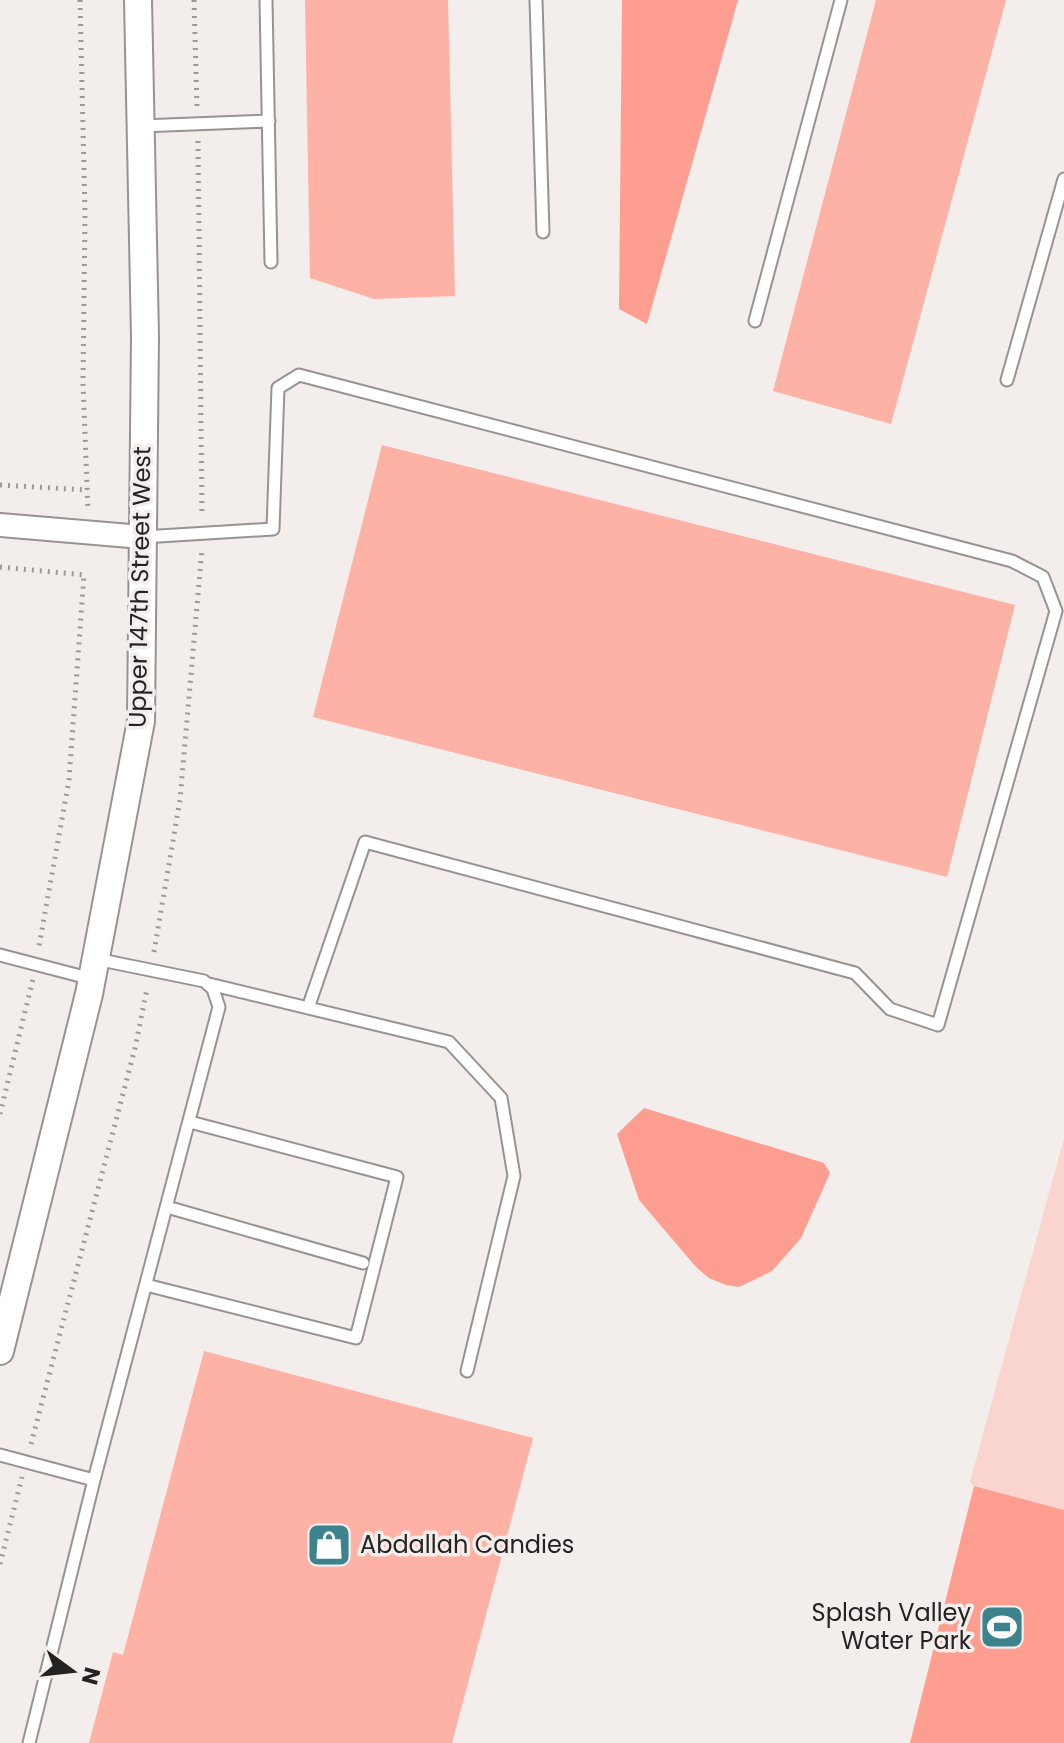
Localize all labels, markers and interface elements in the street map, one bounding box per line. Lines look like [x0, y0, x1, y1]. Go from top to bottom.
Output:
street label: Upper 147th Street West [121, 446, 158, 728]
shop icon: Abdallah Candies [305, 1521, 353, 1569]
place label: Abdallah Candies [360, 1528, 574, 1561]
place label: Splash Valley Water Park [812, 1596, 972, 1657]
sports icon: Splash Valley Water Park [978, 1603, 1026, 1651]
north arrow [32, 1631, 112, 1711]
text: N [74, 1664, 108, 1688]

